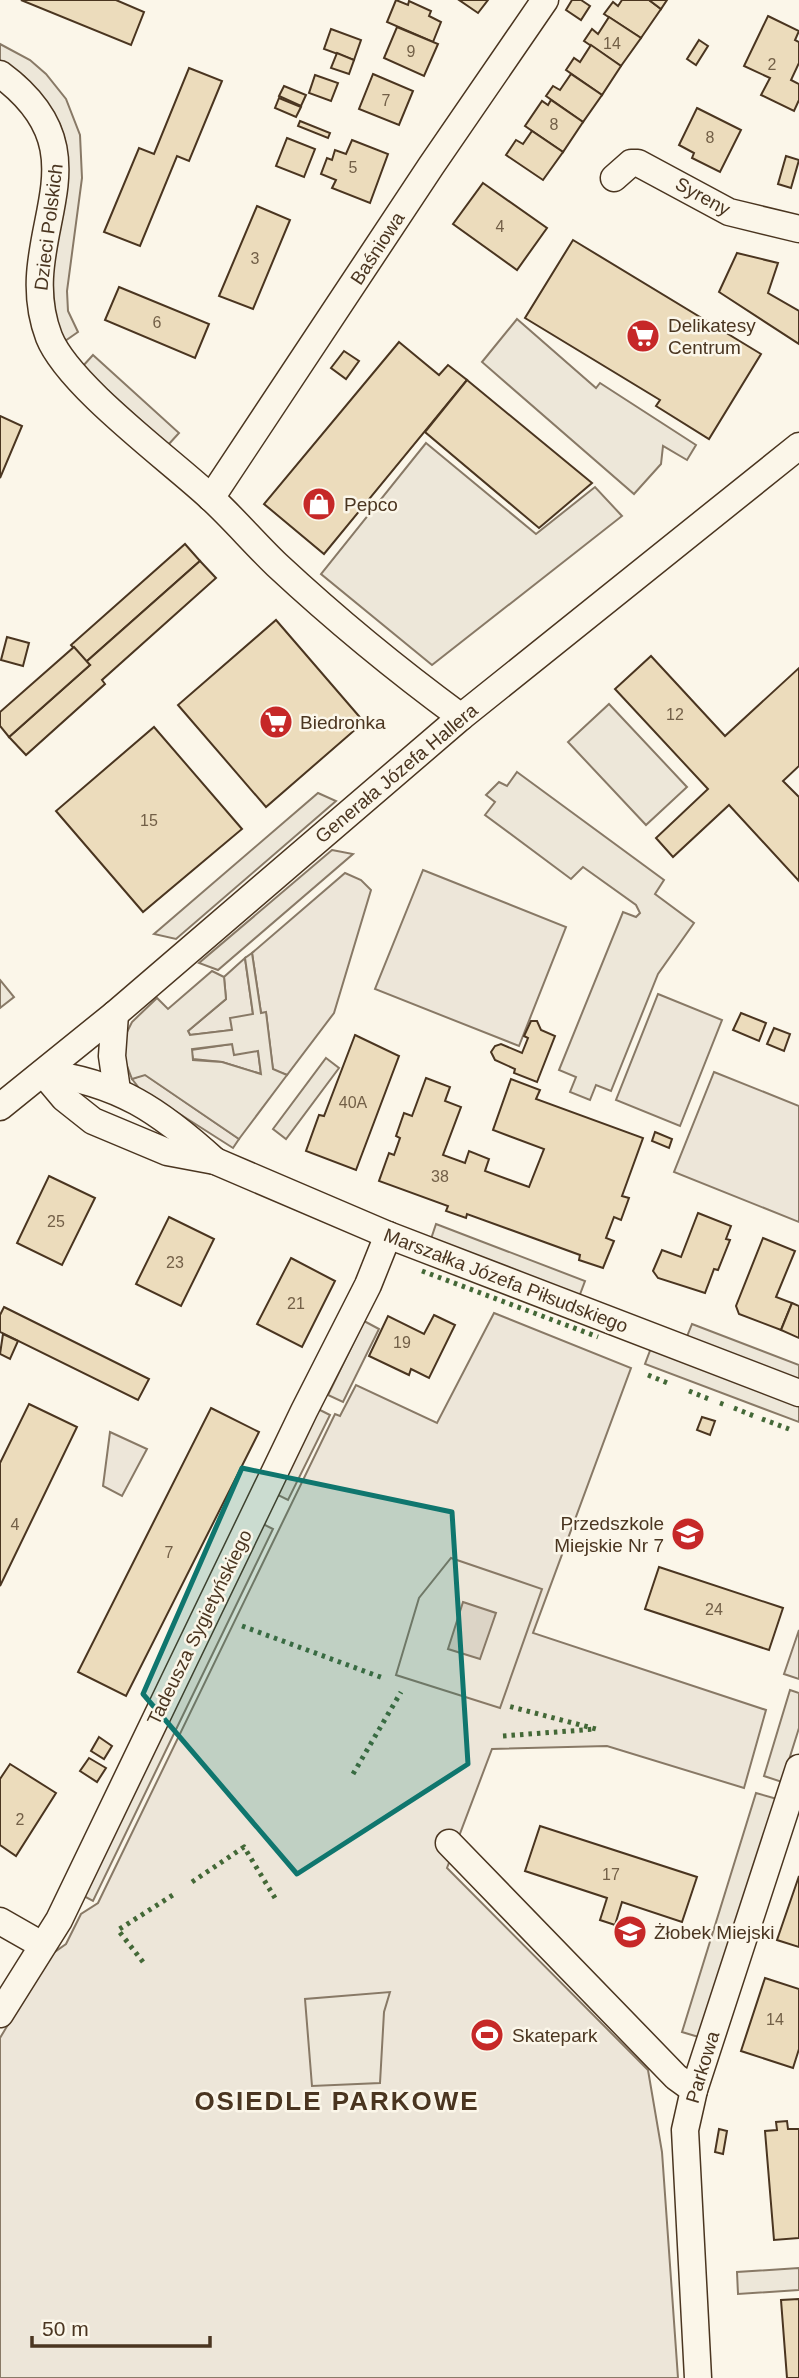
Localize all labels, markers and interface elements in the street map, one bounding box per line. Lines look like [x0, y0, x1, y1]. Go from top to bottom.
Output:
house number: 14 [603, 35, 621, 52]
house number: 9 [407, 43, 416, 60]
house number: 2 [768, 56, 777, 73]
house number: 7 [382, 92, 391, 109]
house number: 8 [550, 116, 559, 133]
house number: 8 [706, 129, 715, 146]
house number: 5 [349, 159, 358, 176]
street label: Dzieci Polskich [30, 162, 67, 292]
street label: Syreny [672, 173, 734, 220]
street label: Baśniowa [346, 208, 409, 289]
house number: 4 [496, 218, 505, 235]
house number: 3 [251, 250, 260, 267]
house number: 6 [153, 314, 162, 331]
place label: Delikatesy Centrum [668, 315, 756, 358]
supermarket icon: Delikatesy Centrum [624, 317, 662, 355]
shop icon: Pepco [300, 485, 338, 523]
place label: Pepco [344, 494, 398, 515]
street label: Generała Józefa Hallera [311, 699, 482, 847]
supermarket icon: Biedronka [257, 703, 295, 741]
house number: 12 [666, 706, 684, 723]
place label: Biedronka [300, 712, 386, 733]
house number: 15 [140, 812, 158, 829]
house number: 40A [339, 1094, 368, 1111]
house number: 38 [431, 1168, 449, 1185]
house number: 25 [47, 1213, 65, 1230]
street label: Marszałka Józefa Piłsudskiego [381, 1224, 631, 1337]
house number: 23 [166, 1254, 184, 1271]
house number: 21 [287, 1295, 305, 1312]
house number: 19 [393, 1334, 411, 1351]
place label: Przedszkole Miejskie Nr 7 [554, 1513, 664, 1556]
school or university icon: Przedszkole Miejskie Nr 7 [669, 1515, 707, 1553]
house number: 4 [11, 1516, 20, 1533]
street label: Tadeusza Sygietyńskiego [143, 1526, 256, 1728]
house number: 7 [165, 1544, 174, 1561]
house number: 24 [705, 1601, 723, 1618]
house number: 2 [16, 1811, 25, 1828]
house number: 17 [602, 1866, 620, 1883]
school or university icon: Żłobek Miejski [611, 1913, 649, 1951]
place label: Żłobek Miejski [654, 1922, 774, 1943]
house number: 14 [766, 2011, 784, 2028]
sports icon: Skatepark [468, 2016, 506, 2054]
place label: Skatepark [512, 2025, 598, 2046]
street label: Parkowa [682, 2028, 723, 2106]
district label: OSIEDLE PARKOWE [194, 2086, 480, 2116]
scale bar [32, 2304, 210, 2348]
text: 50 m [42, 2317, 89, 2340]

